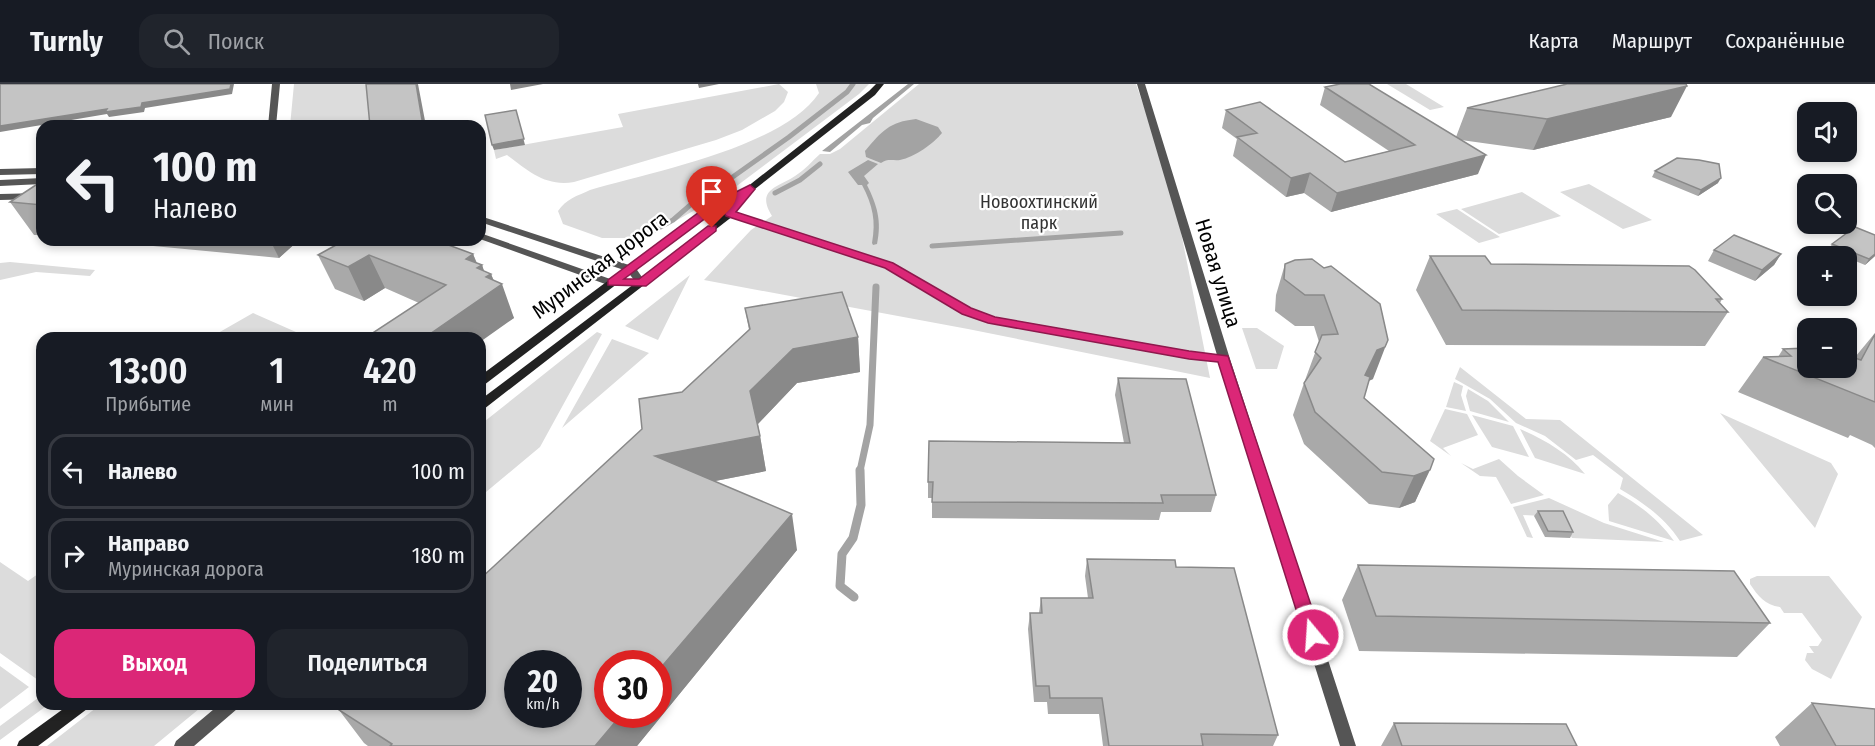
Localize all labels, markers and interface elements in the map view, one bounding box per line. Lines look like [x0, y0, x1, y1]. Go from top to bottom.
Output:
search box [139, 14, 559, 68]
text: Turnly [30, 25, 103, 58]
icon: search [160, 25, 193, 58]
text: Поиск [208, 28, 264, 55]
text: Карта [1529, 28, 1579, 54]
text: Маршрут [1612, 28, 1692, 54]
text: Сохранённые [1725, 28, 1845, 54]
map controls [1797, 102, 1857, 378]
button: sound [1797, 102, 1857, 162]
text: 100 m [153, 142, 257, 192]
icon: left [54, 144, 132, 222]
pin [686, 166, 737, 228]
button: search [1797, 174, 1857, 234]
icon: arrive [695, 175, 728, 208]
park label: Новоохтинский парк [980, 191, 1098, 234]
text: Налево [153, 193, 237, 225]
street label: Муринская дорога [527, 205, 673, 325]
street label: Новая улица [1189, 215, 1247, 331]
button: + [1797, 246, 1857, 306]
button: − [1797, 318, 1857, 378]
text: 13:00 [109, 349, 188, 393]
text: 1 [270, 349, 285, 393]
text: 420 [363, 349, 417, 393]
text: Прибытие [105, 392, 191, 416]
text: мин [260, 392, 294, 416]
text: m [382, 392, 398, 416]
icon: left [57, 455, 90, 488]
text: Налево [108, 458, 177, 485]
text: 100 m [411, 458, 465, 485]
text: Направо [108, 530, 189, 557]
icon: right [57, 539, 90, 572]
text: 180 m [412, 542, 465, 569]
text: Муринская дорога [108, 557, 264, 581]
position arrow [1281, 603, 1345, 667]
button: Выход [54, 629, 255, 698]
button: Поделиться [267, 629, 468, 698]
speed limit sign: 30 [594, 650, 672, 728]
text: 20 [528, 664, 558, 700]
text: km/h [526, 695, 560, 713]

